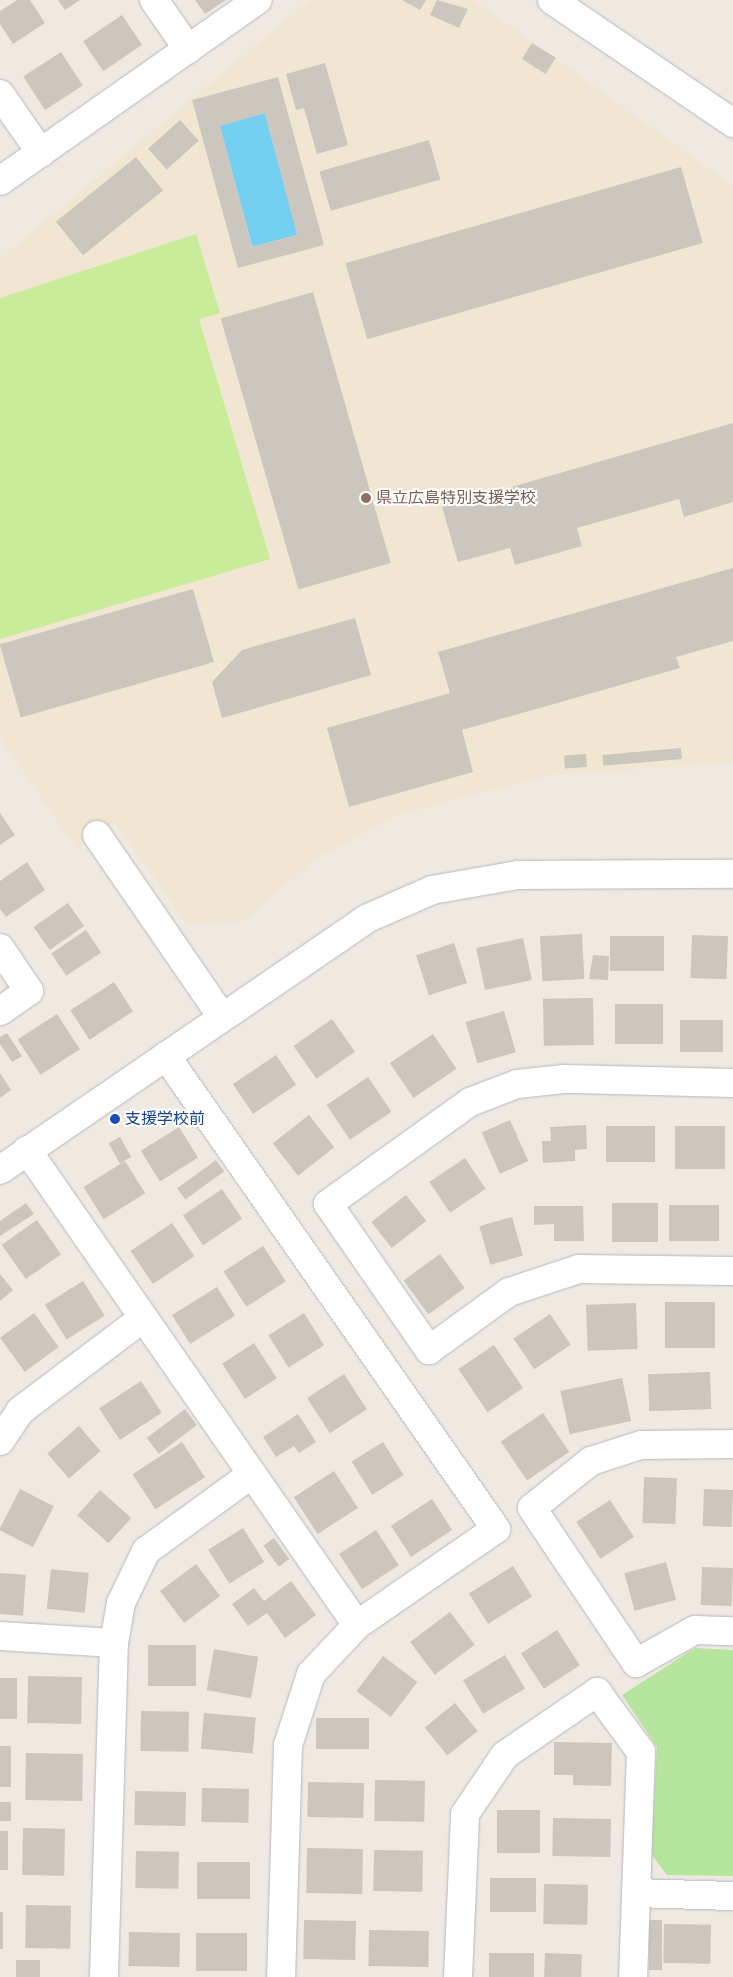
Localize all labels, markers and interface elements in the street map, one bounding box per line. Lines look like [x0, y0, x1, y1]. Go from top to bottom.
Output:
place label: 県立広島特別支援学校 [376, 488, 536, 508]
marker: 県立広島特別支援学校 [360, 492, 372, 504]
place label: 支援学校前 [125, 1109, 205, 1129]
marker: 支援学校前 [109, 1113, 121, 1125]

